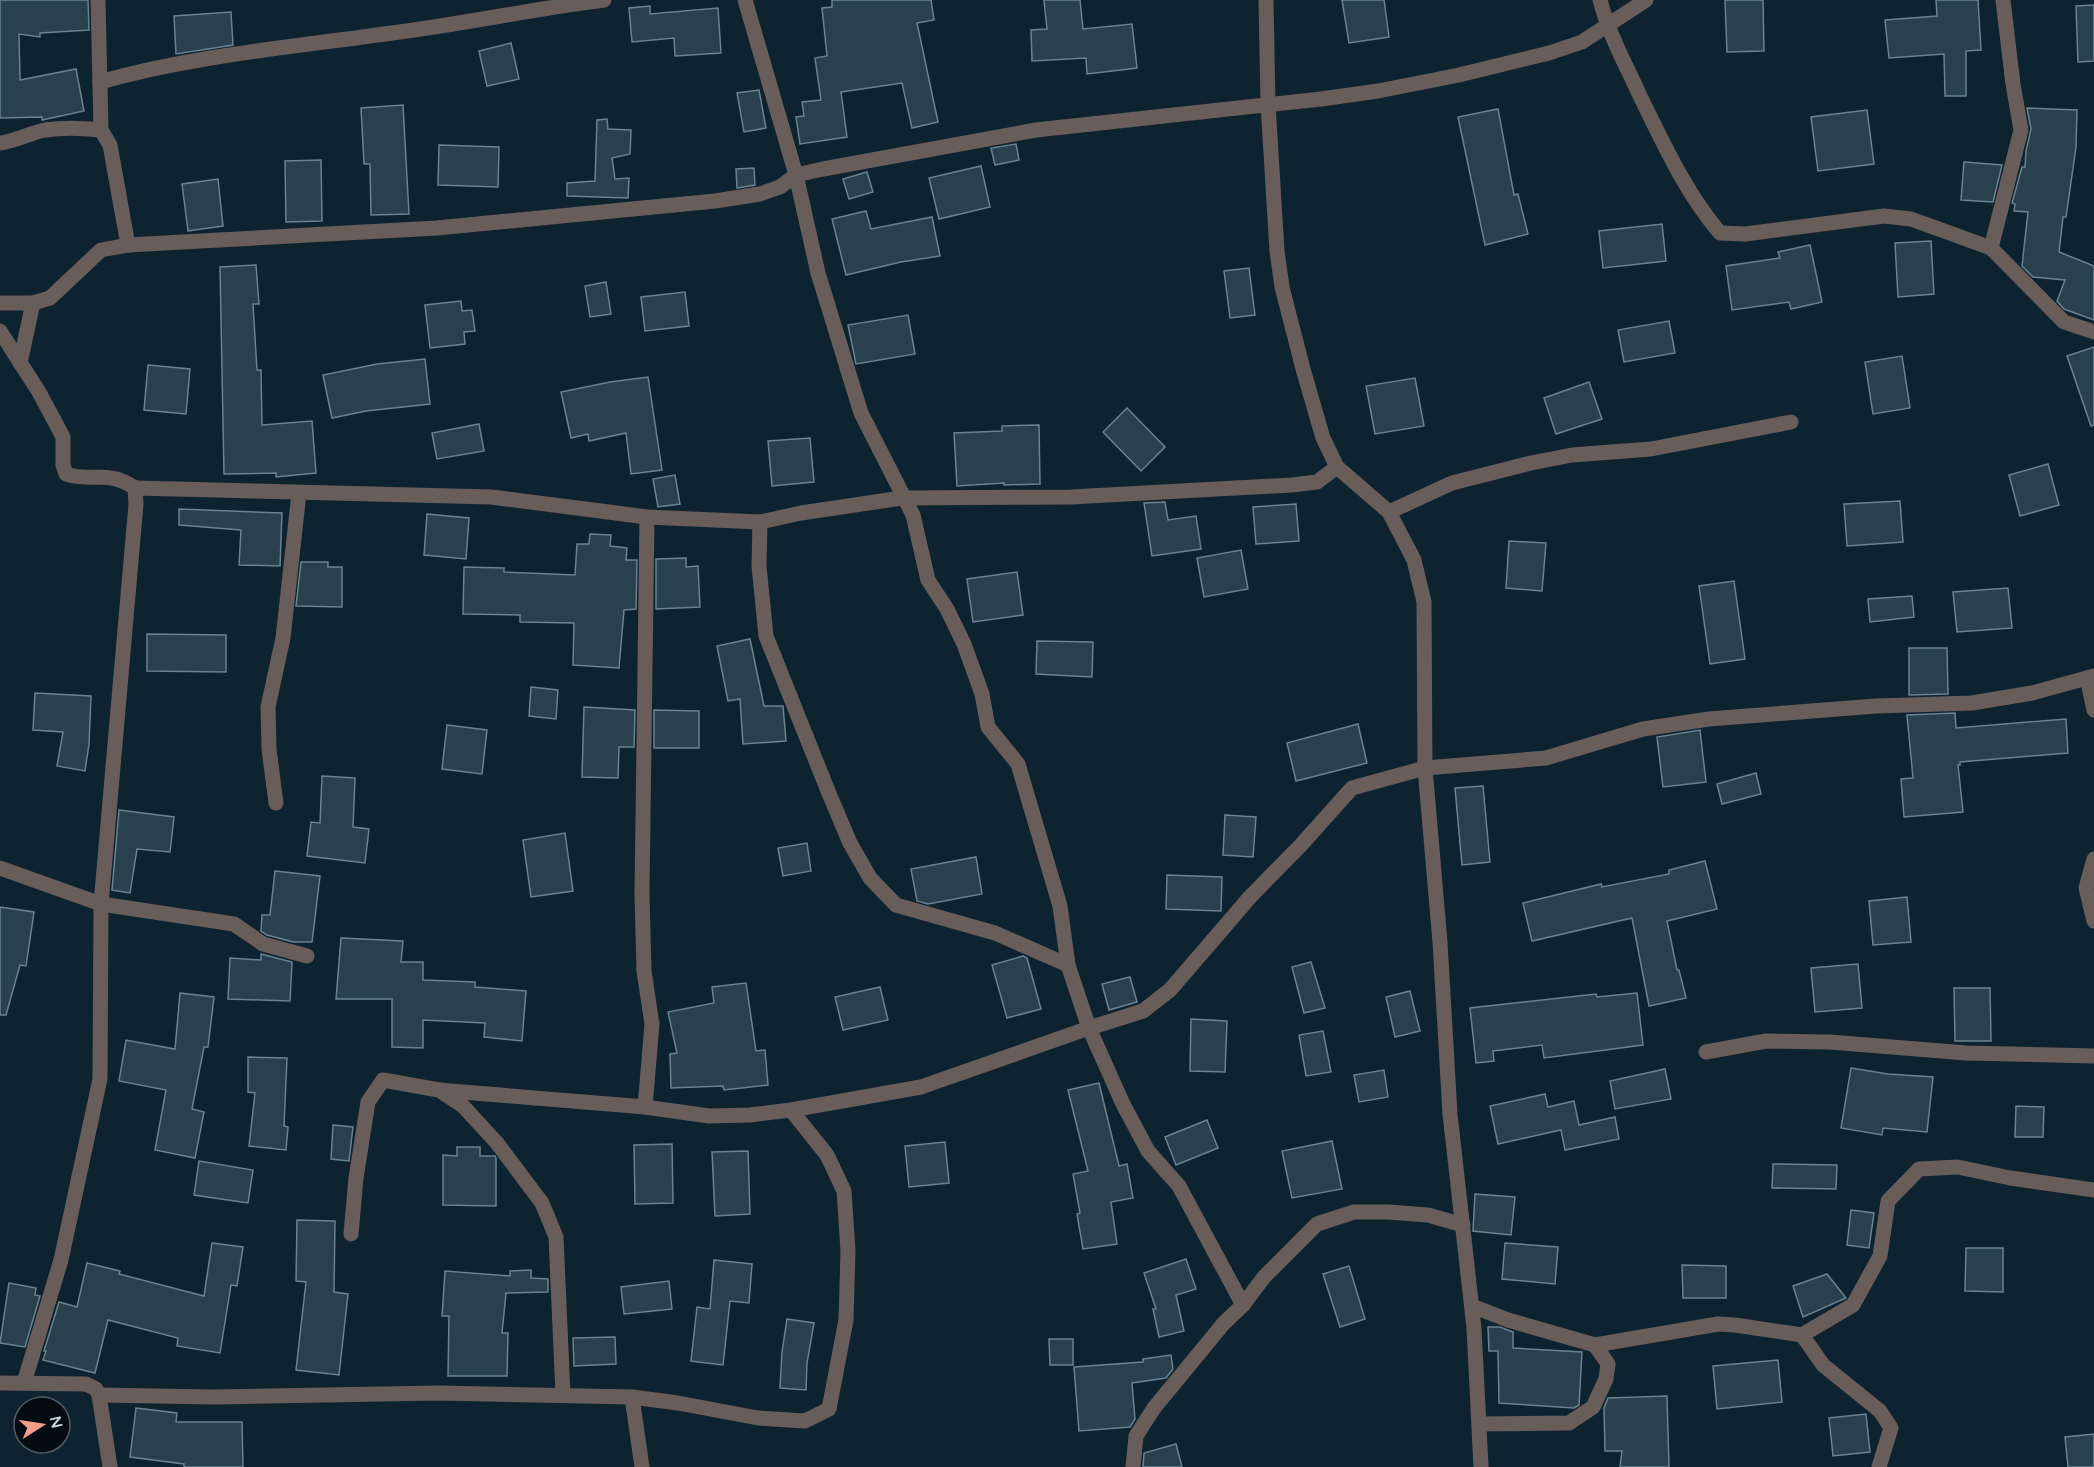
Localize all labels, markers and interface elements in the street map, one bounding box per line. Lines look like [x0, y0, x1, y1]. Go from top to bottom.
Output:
north arrow [12, 1395, 72, 1455]
text: N [46, 1414, 68, 1430]

